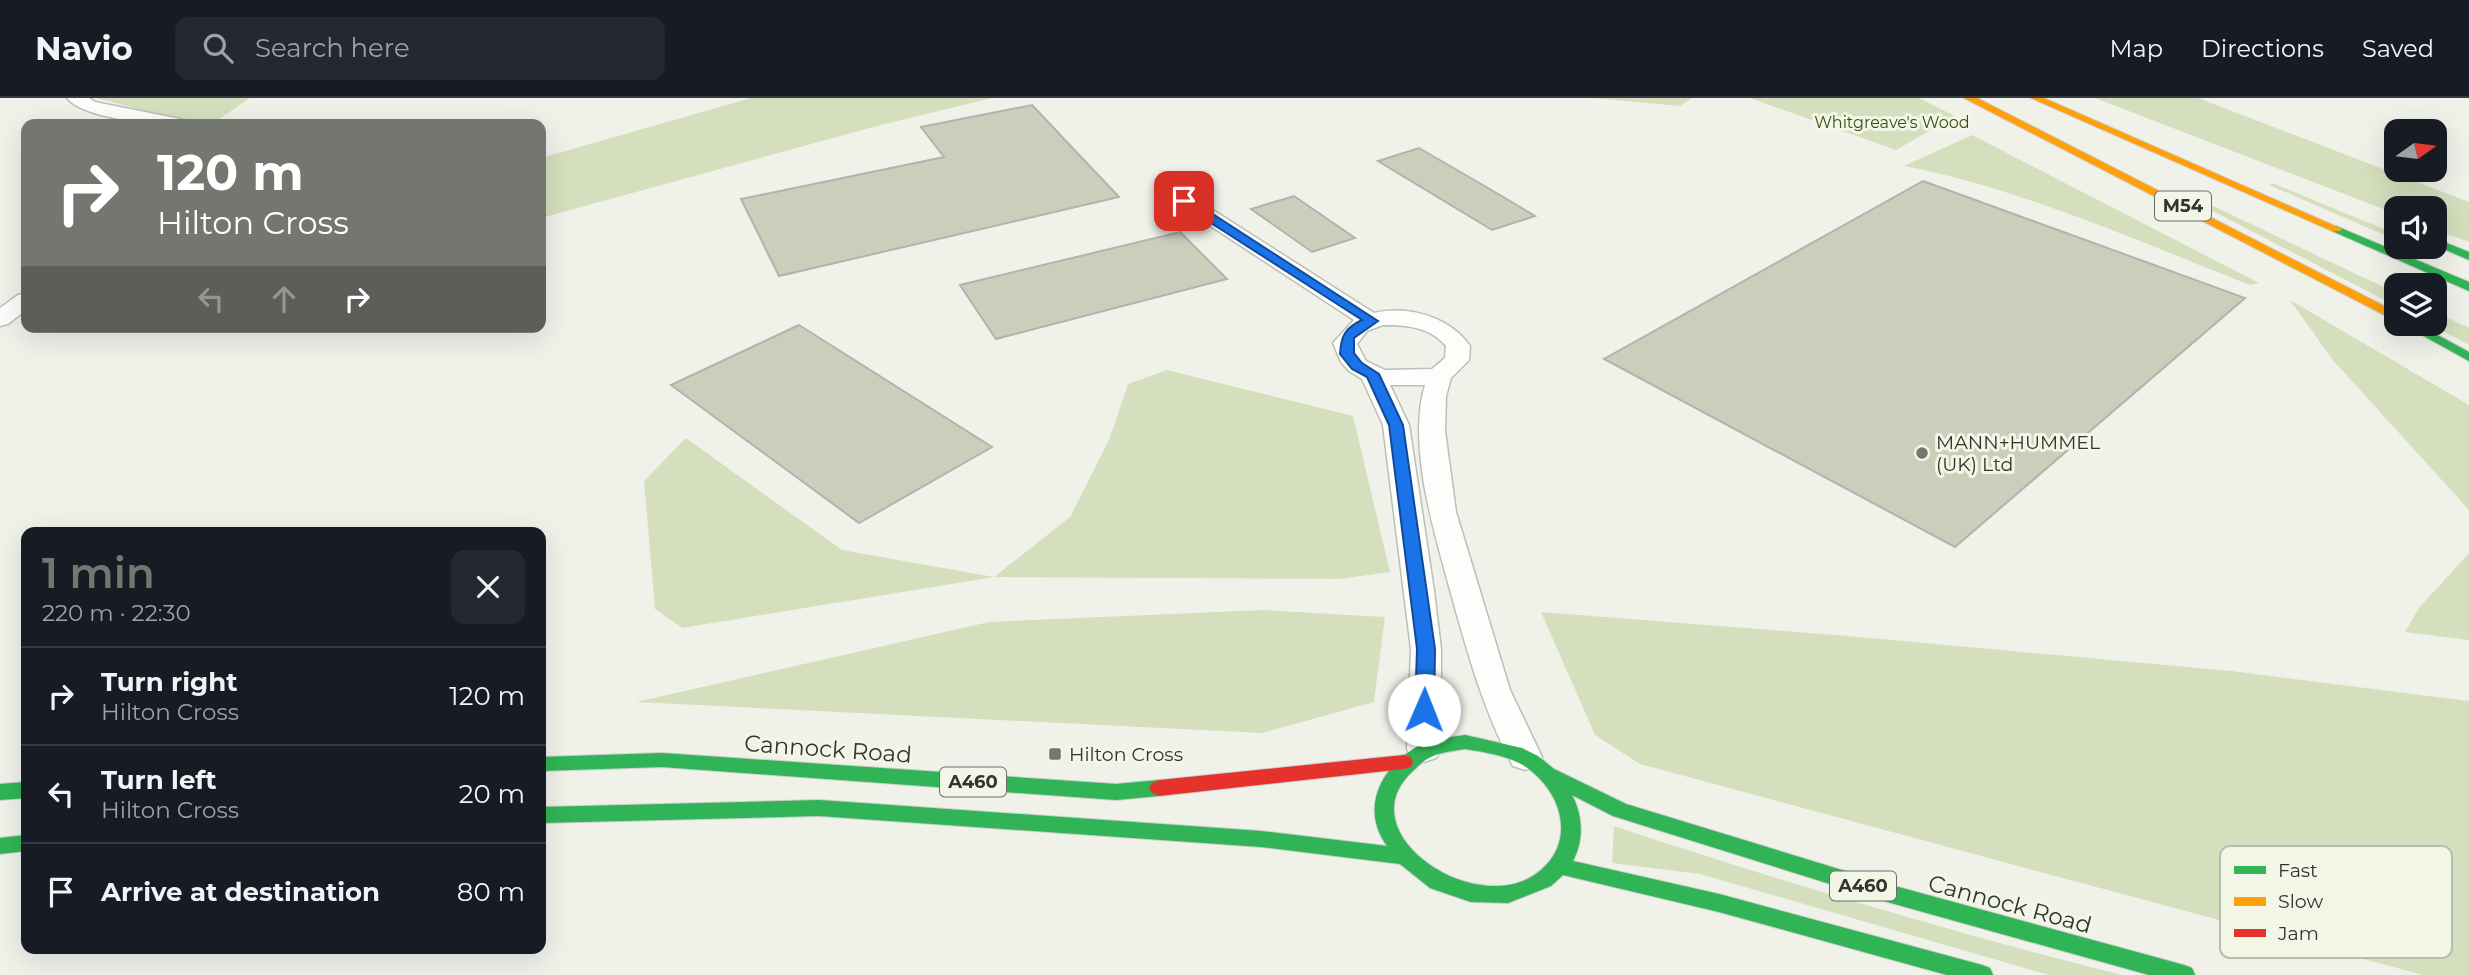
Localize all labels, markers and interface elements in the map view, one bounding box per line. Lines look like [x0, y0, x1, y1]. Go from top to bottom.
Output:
search box [175, 17, 665, 80]
text: Navio [35, 28, 133, 68]
icon: search [199, 29, 237, 67]
text: Search here [255, 32, 410, 64]
text: Map [2110, 34, 2163, 63]
text: Directions [2201, 34, 2324, 63]
text: Saved [2362, 34, 2434, 63]
park label: Whitgreave's Wood [1814, 113, 1970, 132]
north arrow [2384, 119, 2446, 182]
map controls [2384, 119, 2447, 336]
text: 120 m [157, 143, 304, 202]
icon: right [42, 147, 133, 238]
pin [1154, 171, 1214, 231]
icon: arrive [1165, 182, 1203, 220]
road number: M54 [2155, 192, 2211, 220]
button: sound [2384, 196, 2447, 259]
text: Hilton Cross [157, 203, 349, 242]
button: layers [2384, 273, 2447, 336]
icon: left [192, 280, 230, 318]
icon: ahead [265, 280, 303, 318]
icon: right [338, 280, 376, 318]
place label: MANN+HUMMEL (UK) Ltd [1936, 431, 2101, 476]
marker: MANN+HUMMEL (UK) Ltd [1914, 445, 1930, 461]
text: 1 min [42, 547, 155, 599]
button: close [451, 550, 525, 624]
text: 220 m · 22:30 [42, 599, 191, 627]
text: Turn right [101, 666, 237, 698]
position arrow [1387, 673, 1461, 747]
icon: right [42, 677, 80, 715]
text: 120 m [449, 680, 525, 712]
text: Hilton Cross [101, 698, 239, 726]
street label: Cannock Road [743, 729, 913, 769]
place label: Hilton Cross [1069, 743, 1183, 766]
marker: Hilton Cross [1047, 746, 1063, 762]
text: Turn left [101, 764, 217, 796]
road number: A460 [940, 768, 1006, 796]
icon: left [42, 775, 80, 813]
text: 20 m [459, 778, 525, 810]
text: Hilton Cross [101, 796, 239, 824]
legend [2220, 846, 2452, 958]
text: Fast [2278, 859, 2318, 882]
street label: Cannock Road [1925, 869, 2095, 939]
road number: A460 [1830, 872, 1896, 900]
icon: arrive [42, 873, 80, 911]
text: Arrive at destination [101, 876, 380, 908]
text: 80 m [457, 876, 525, 908]
text: Slow [2278, 890, 2323, 913]
text: Jam [2277, 922, 2319, 945]

